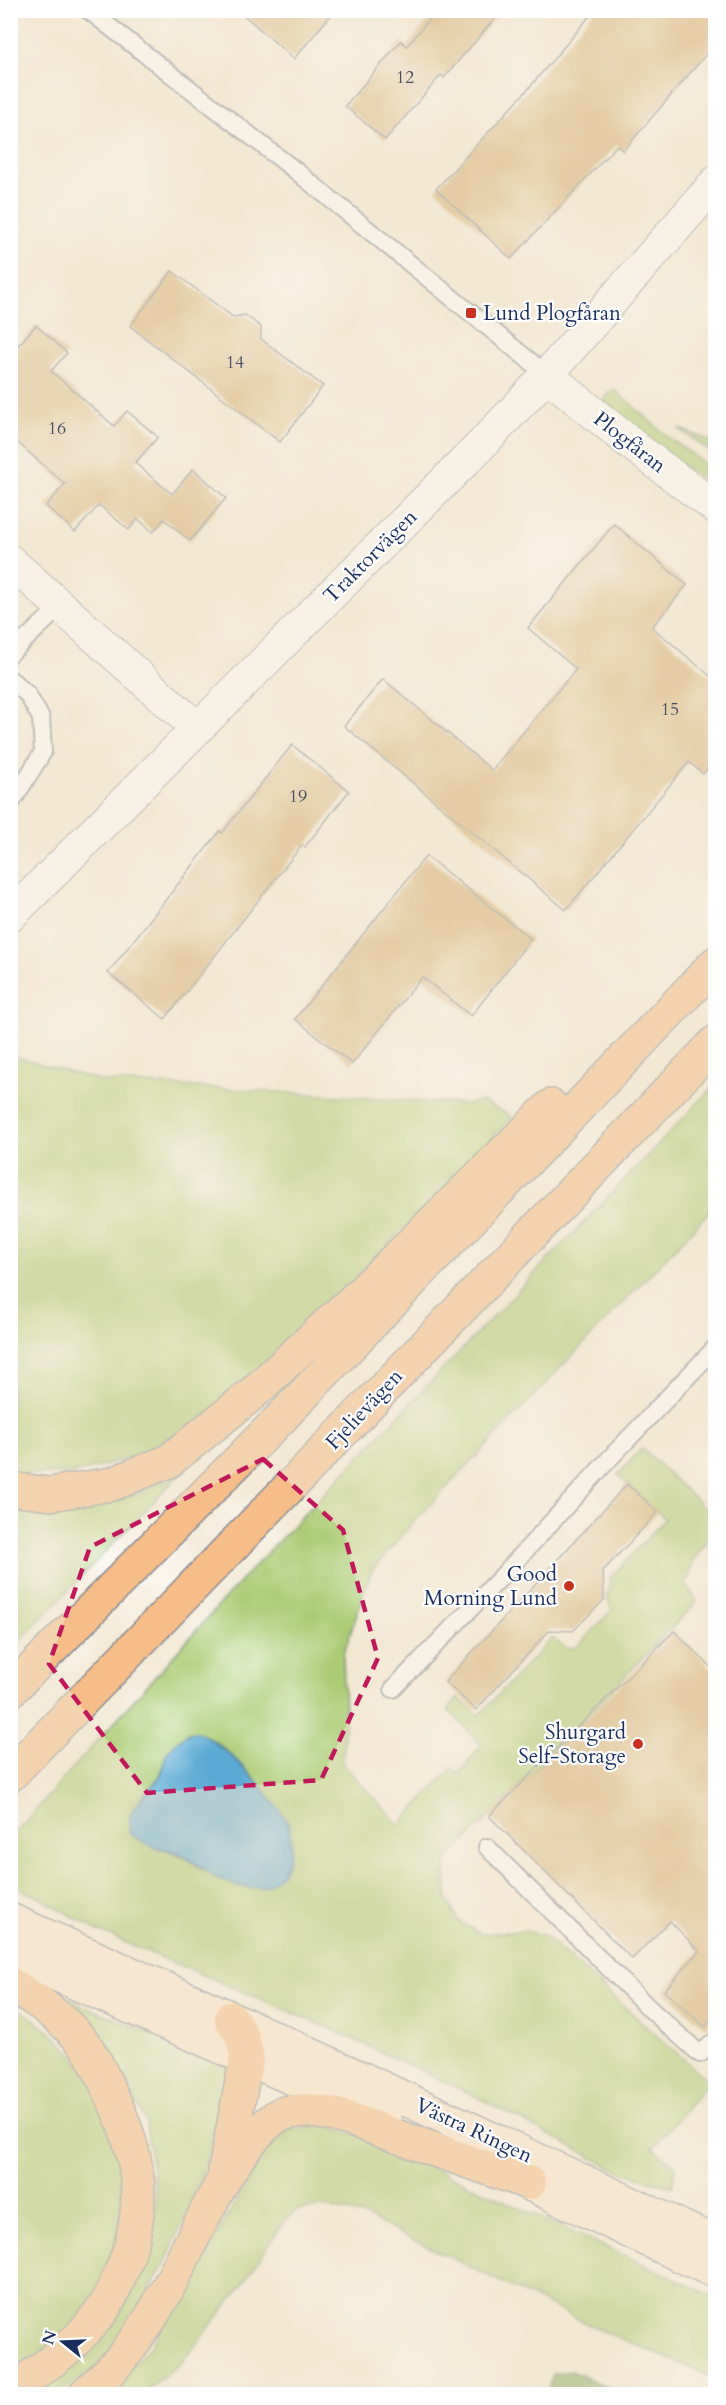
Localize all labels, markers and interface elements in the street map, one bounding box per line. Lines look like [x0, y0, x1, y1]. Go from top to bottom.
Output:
house number: 12 [396, 65, 414, 90]
place label: Lund Plogfåran [483, 299, 621, 328]
marker: Lund Plogfåran [464, 306, 478, 320]
house number: 14 [226, 350, 244, 375]
street label: Plogfåran [587, 405, 672, 480]
house number: 16 [48, 416, 66, 441]
street label: Traktorvägen [317, 503, 424, 610]
house number: 15 [661, 697, 679, 722]
house number: 19 [289, 784, 307, 809]
street label: Fjelievägen [319, 1362, 410, 1456]
place label: Good Morning Lund [424, 1560, 557, 1613]
marker: Good Morning Lund [562, 1579, 576, 1593]
place label: Shurgard Self-Storage [518, 1718, 626, 1771]
marker: Shurgard Self-Storage [631, 1737, 645, 1751]
street label: Västra Ringen [410, 2091, 537, 2170]
north arrow [33, 2312, 93, 2372]
text: N [37, 2328, 62, 2348]

